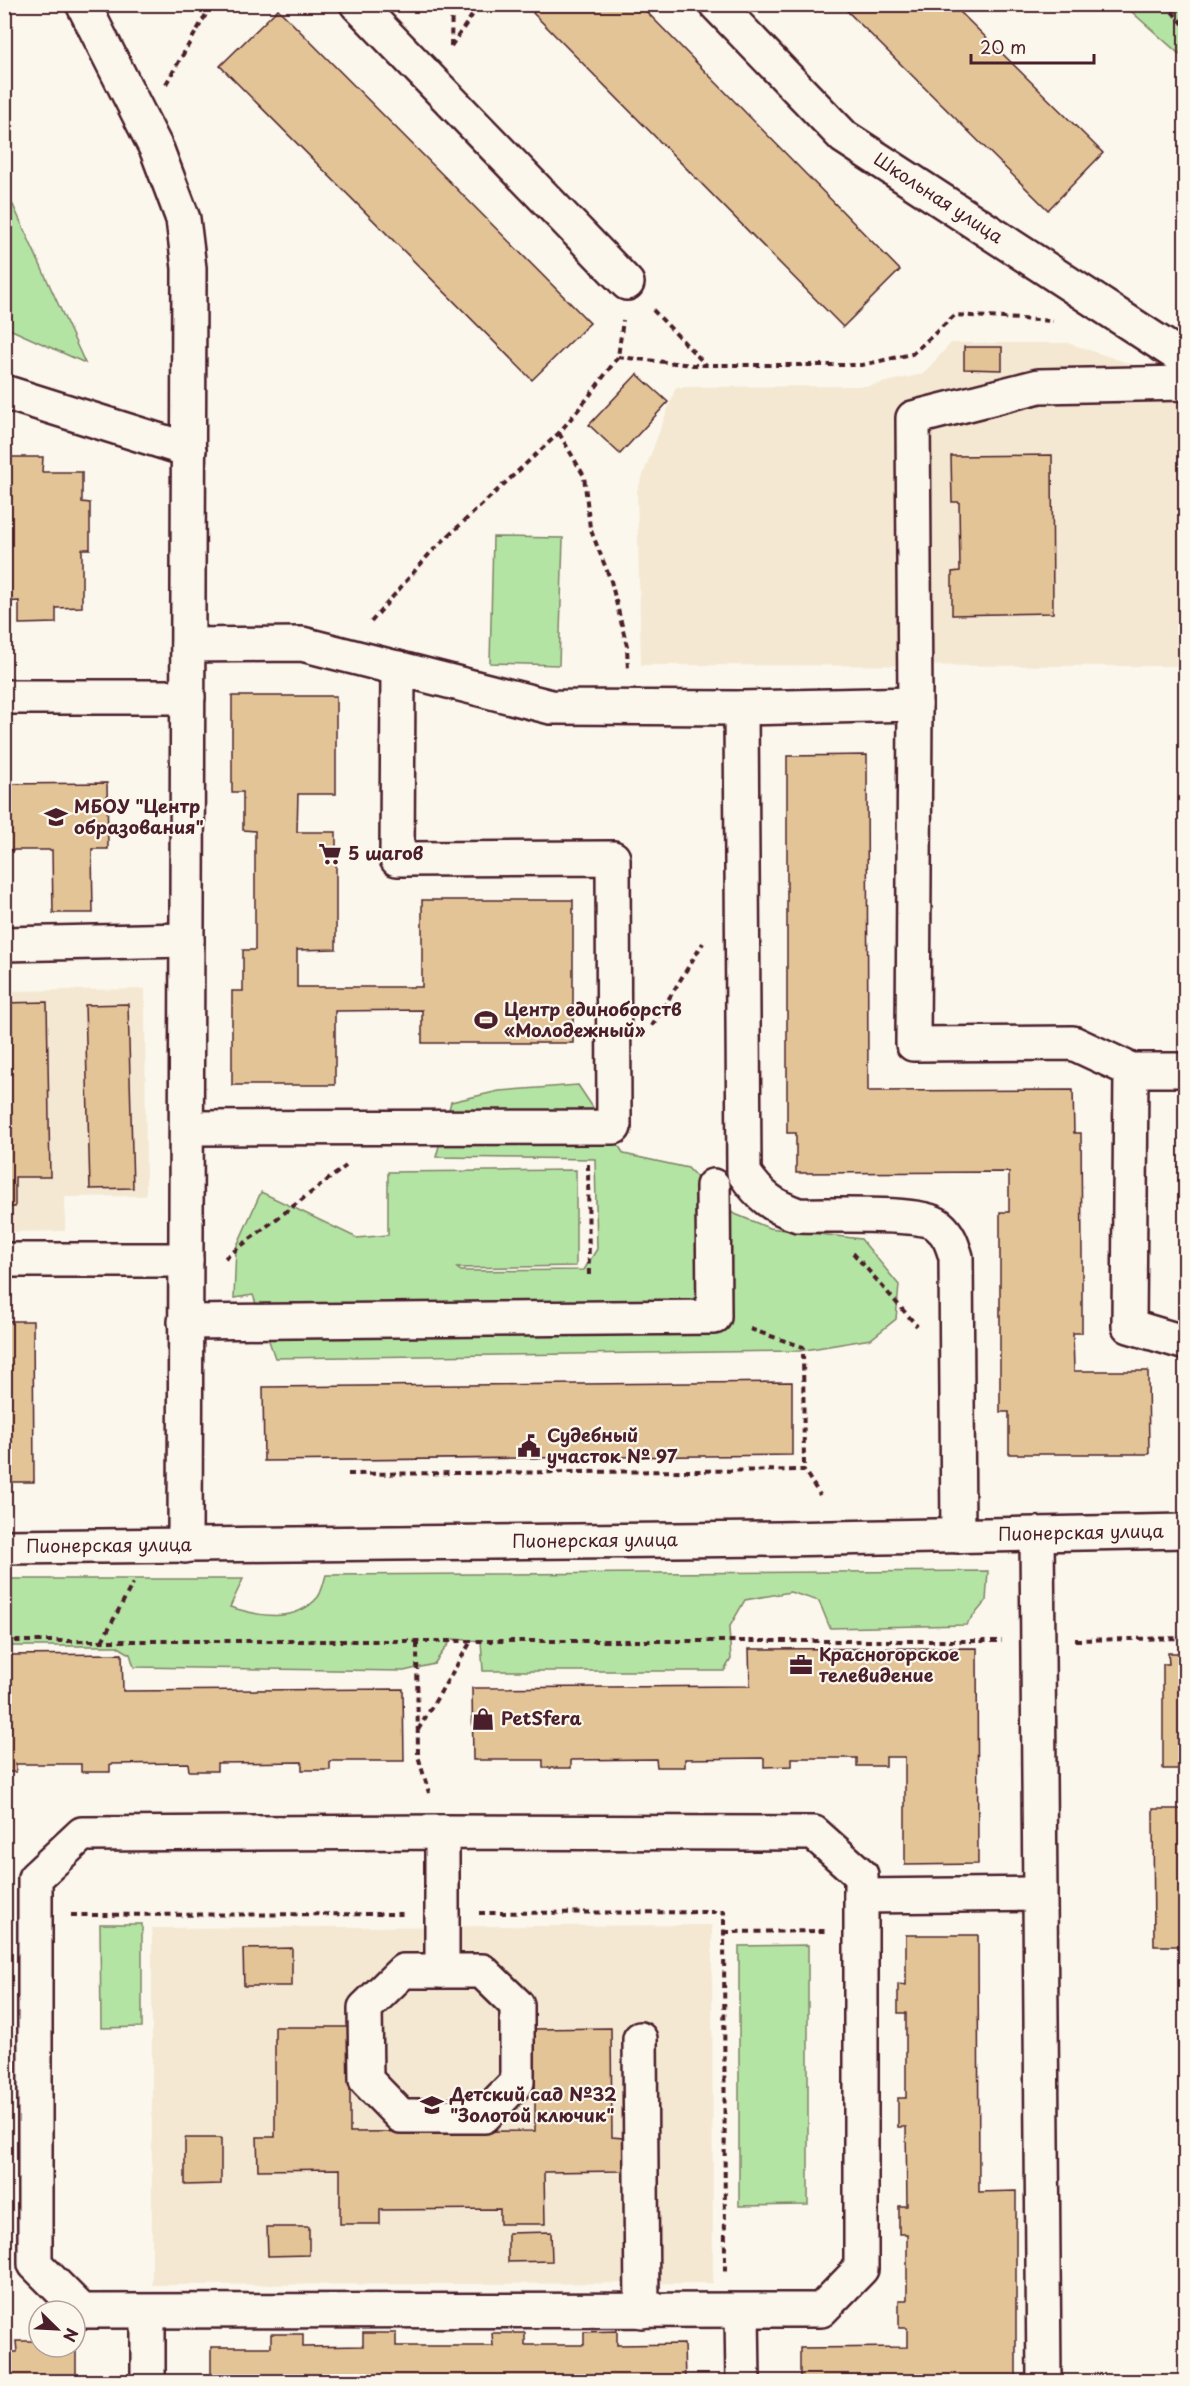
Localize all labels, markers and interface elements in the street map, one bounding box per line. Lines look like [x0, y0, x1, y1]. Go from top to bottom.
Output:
scale bar [971, 27, 1094, 65]
text: 20 m [980, 33, 1026, 60]
street label: Школьная улица [869, 145, 1010, 250]
place label: МБОУ "Центр образования" [74, 792, 204, 840]
school or university icon: МБОУ "Центр образования" [43, 804, 69, 830]
place label: 5 шагов [348, 839, 424, 866]
supermarket icon: 5 шагов [317, 841, 343, 867]
place label: Центр единоборств «Молодежный» [504, 995, 682, 1043]
sports icon: Центр единоборств «Молодежный» [473, 1007, 499, 1033]
place label: Судебный участок № 97 [547, 1421, 678, 1469]
public building icon: Судебный участок № 97 [516, 1433, 542, 1459]
street label: Пионерская улица [998, 1516, 1165, 1547]
street label: Пионерская улица [512, 1525, 679, 1554]
street label: Пионерская улица [26, 1530, 193, 1559]
place label: Красногорское телевидение [819, 1640, 959, 1688]
office icon: Красногорское телевидение [788, 1652, 814, 1678]
place label: PetSfera [501, 1704, 582, 1731]
shop icon: PetSfera [470, 1706, 496, 1732]
place label: Детский сад №32 "Золотой ключик" [449, 2080, 617, 2128]
school or university icon: Детский сад №32 "Золотой ключик" [419, 2092, 445, 2118]
north arrow [27, 2299, 87, 2359]
text: N [58, 2325, 85, 2346]

